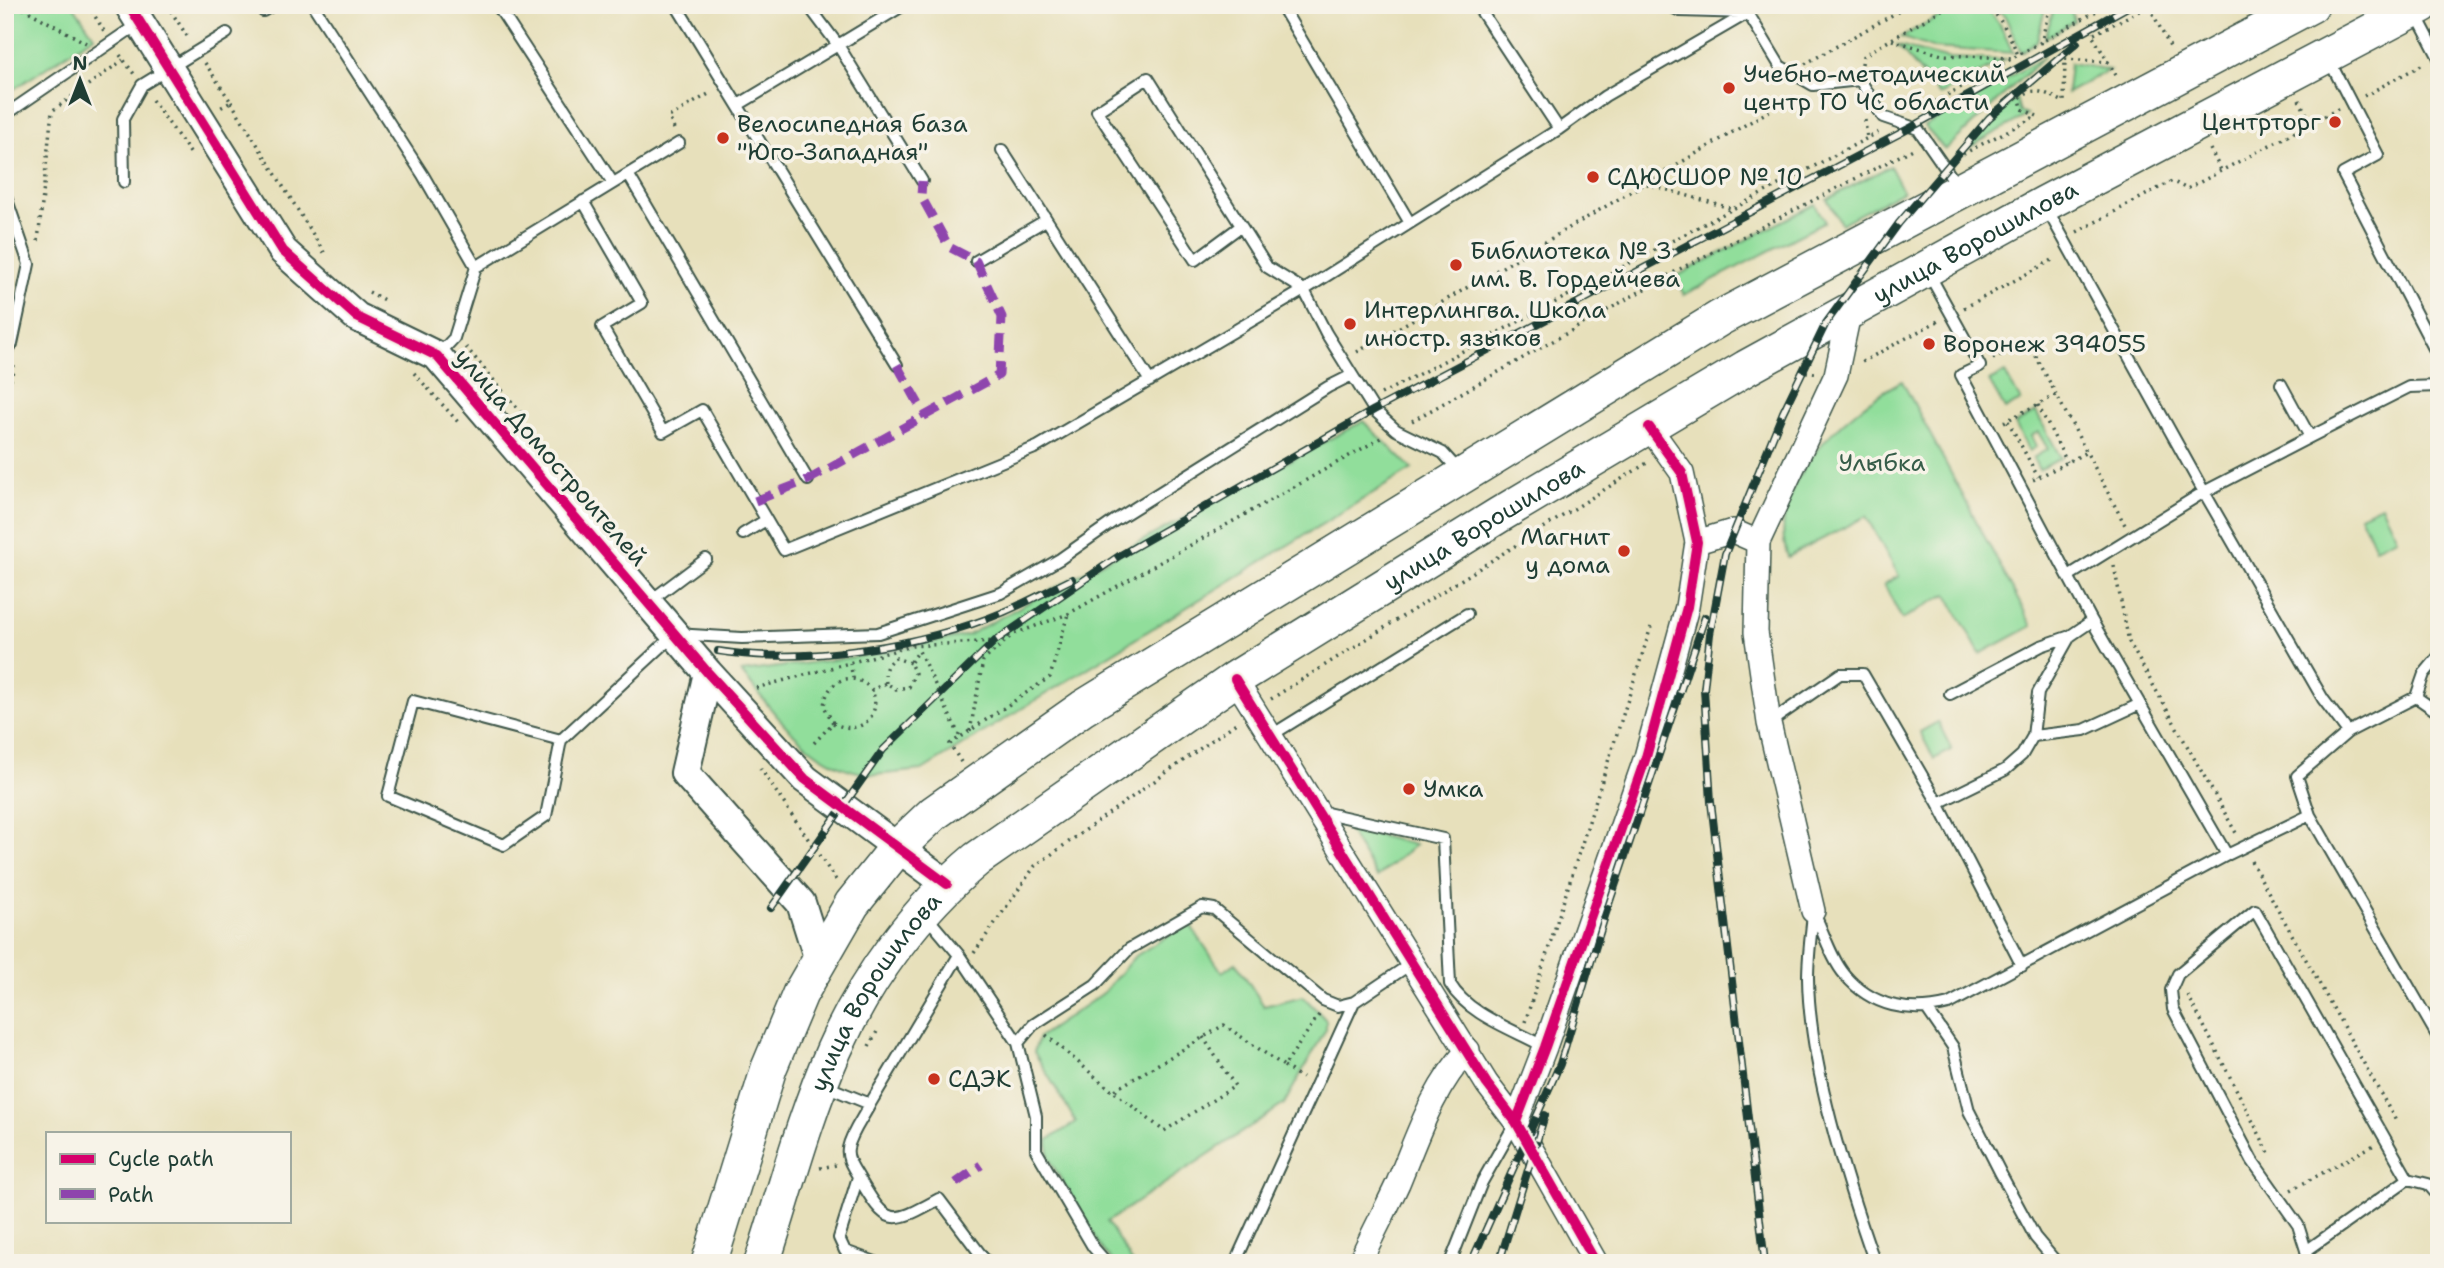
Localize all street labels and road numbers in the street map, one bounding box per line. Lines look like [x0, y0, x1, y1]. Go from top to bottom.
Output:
street label: улица Ворошилова [1867, 173, 2083, 311]
street label: улица Домостроителей [447, 341, 655, 573]
street label: улица Ворошилова [1378, 452, 1590, 599]
street label: улица Ворошилова [803, 886, 949, 1096]

